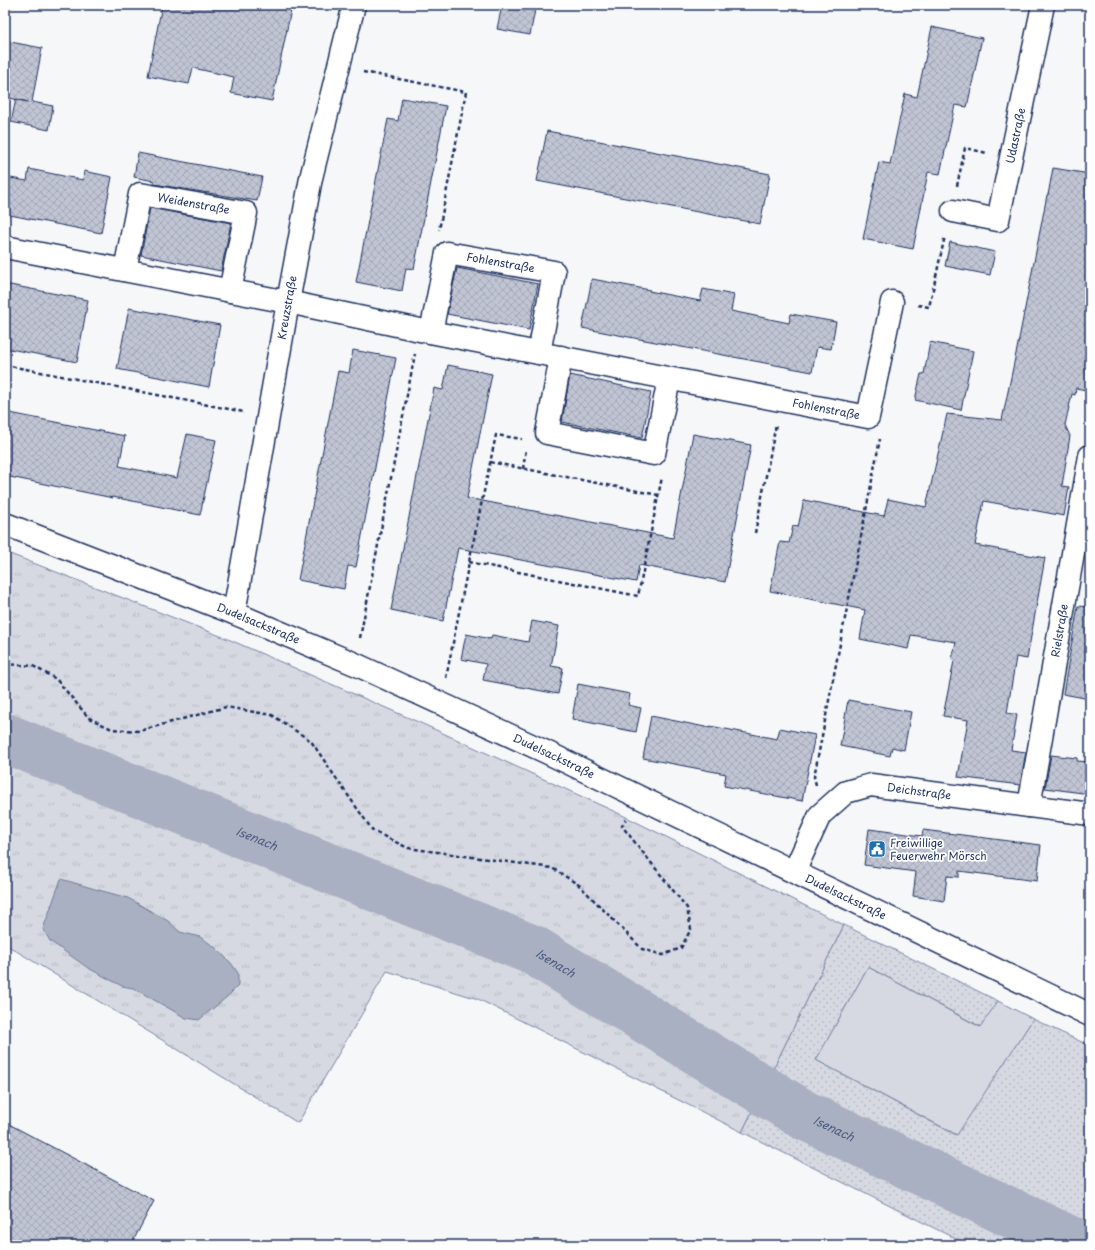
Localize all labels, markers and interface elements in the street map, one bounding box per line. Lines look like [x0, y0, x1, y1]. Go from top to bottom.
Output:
street label: Udastraße [1001, 106, 1029, 165]
street label: Weidenstraße [156, 188, 231, 218]
street label: Fohlenstraße [465, 248, 536, 276]
street label: Kreuzstraße [273, 274, 301, 341]
street label: Fohlenstraße [791, 394, 862, 423]
street label: Dudelsackstraße [214, 598, 303, 648]
street label: Rielstraße [1046, 602, 1072, 658]
street label: Dudelsackstraße [510, 729, 598, 782]
street label: Deichstraße [886, 778, 952, 804]
water label: Isenach [233, 822, 281, 855]
place label: Freiwillige Feuerwehr Mörsch [890, 834, 987, 864]
public building icon: Freiwillige Feuerwehr Mörsch [867, 839, 887, 859]
street label: Dudelsackstraße [802, 869, 889, 923]
water label: Isenach [533, 944, 580, 982]
water label: Isenach [811, 1111, 858, 1146]

